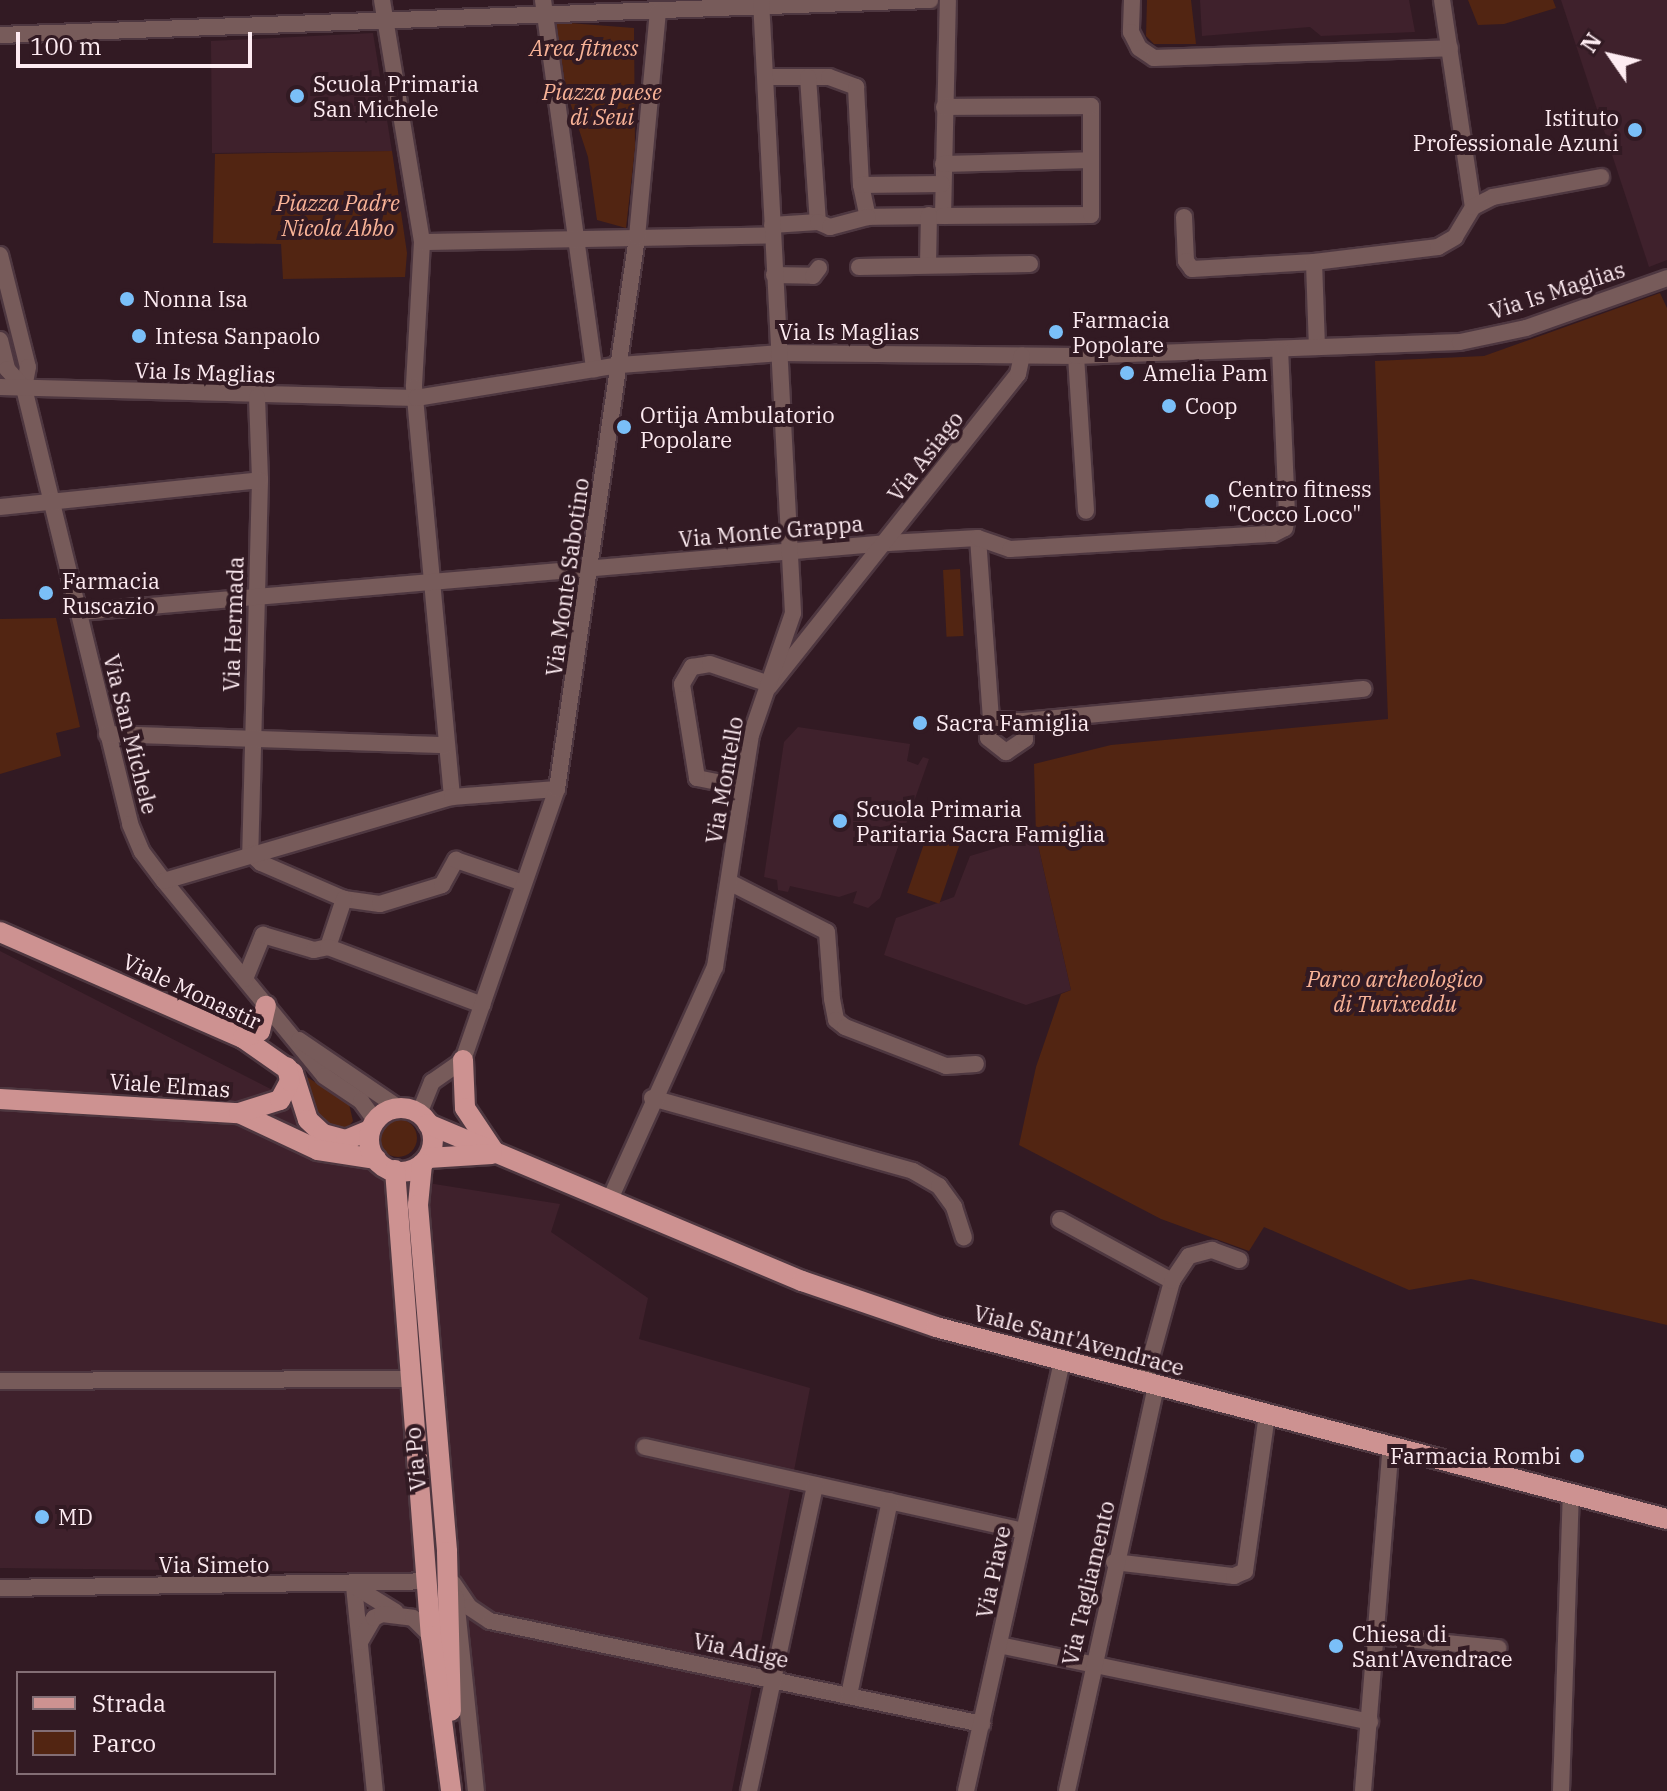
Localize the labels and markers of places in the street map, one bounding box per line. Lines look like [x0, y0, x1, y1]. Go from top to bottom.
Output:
place label: Scuola Primaria San Michele [313, 70, 479, 122]
marker: Scuola Primaria San Michele [288, 87, 306, 105]
place label: Istituto Professionale Azuni [1413, 104, 1619, 156]
marker: Istituto Professionale Azuni [1626, 121, 1644, 139]
place label: Nonna Isa [143, 286, 248, 312]
marker: Nonna Isa [118, 290, 136, 308]
place label: Farmacia Popolare [1072, 306, 1170, 358]
place label: Intesa Sanpaolo [155, 323, 320, 349]
marker: Farmacia Popolare [1047, 323, 1065, 341]
marker: Intesa Sanpaolo [130, 327, 148, 345]
place label: Amelia Pam [1143, 360, 1268, 386]
marker: Amelia Pam [1118, 364, 1136, 382]
place label: Coop [1185, 393, 1238, 419]
marker: Coop [1160, 397, 1178, 415]
place label: Ortija Ambulatorio Popolare [640, 401, 835, 452]
marker: Ortija Ambulatorio Popolare [615, 418, 633, 436]
place label: Centro fitness "Cocco Loco" [1228, 475, 1372, 526]
marker: Centro fitness "Cocco Loco" [1203, 492, 1221, 510]
place label: Farmacia Ruscazio [62, 567, 160, 618]
marker: Farmacia Ruscazio [37, 584, 55, 602]
place label: Sacra Famiglia [936, 710, 1089, 736]
marker: Sacra Famiglia [911, 714, 929, 732]
place label: Scuola Primaria Paritaria Sacra Famiglia [856, 795, 1105, 846]
marker: Scuola Primaria Paritaria Sacra Famiglia [831, 812, 849, 830]
place label: Farmacia Rombi [1390, 1443, 1561, 1469]
marker: Farmacia Rombi [1568, 1447, 1586, 1465]
place label: MD [58, 1504, 93, 1530]
marker: MD [33, 1508, 51, 1526]
place label: Chiesa di Sant'Avendrace [1352, 1620, 1513, 1672]
marker: Chiesa di Sant'Avendrace [1327, 1637, 1345, 1655]

